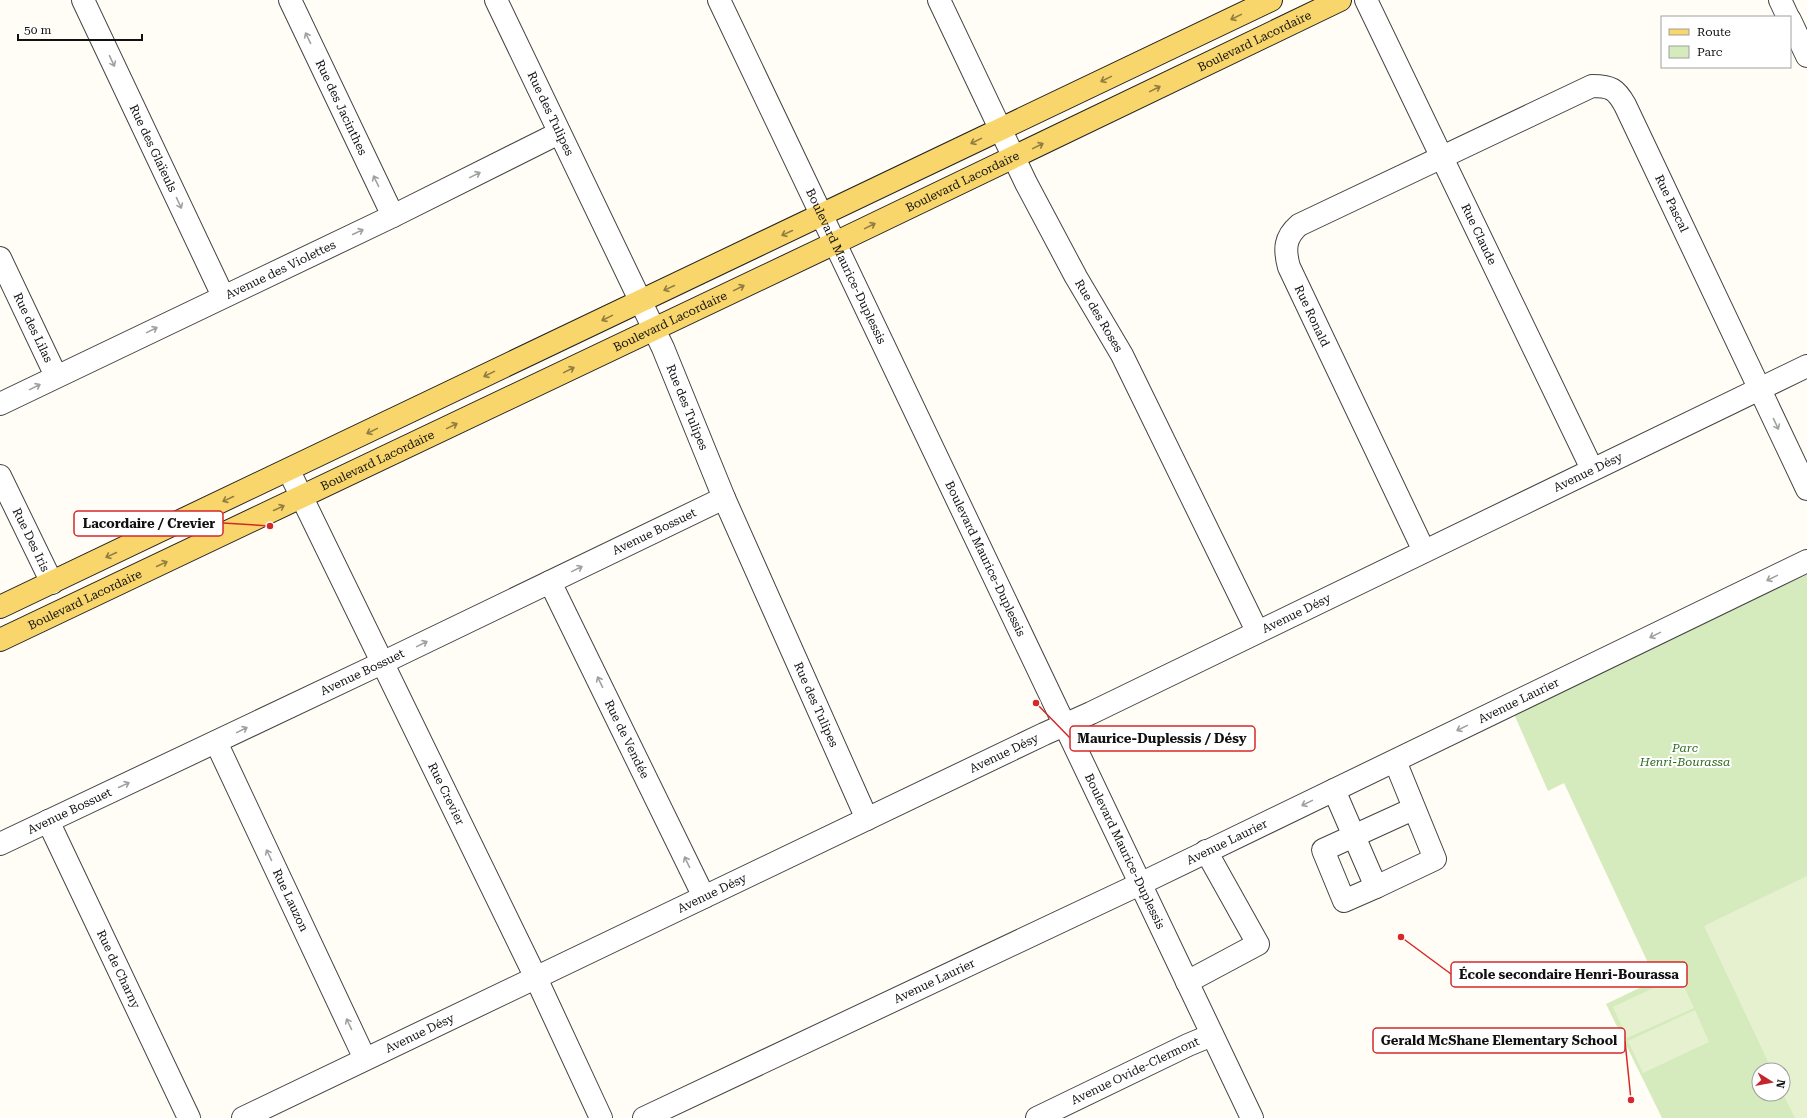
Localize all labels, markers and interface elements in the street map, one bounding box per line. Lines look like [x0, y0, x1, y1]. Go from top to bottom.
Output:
street label: Boulevard Lacordaire [1195, 8, 1314, 74]
one-way arrow [1230, 14, 1242, 21]
scale bar [18, 16, 142, 42]
legend [1661, 16, 1791, 68]
text: 50 m [24, 23, 51, 37]
text: Route [1697, 25, 1731, 39]
one-way arrow [304, 32, 311, 44]
text: Parc [1697, 45, 1723, 59]
one-way arrow [109, 54, 116, 66]
street label: Rue des Jacinthes [313, 57, 370, 158]
street label: Rue des Tulipes [524, 69, 577, 158]
one-way arrow [1100, 76, 1112, 83]
one-way arrow [1149, 85, 1161, 92]
street label: Rue des Glaïeuls [126, 102, 180, 195]
one-way arrow [970, 138, 982, 145]
one-way arrow [1032, 141, 1044, 149]
street label: Boulevard Lacordaire [903, 148, 1022, 215]
one-way arrow [468, 171, 480, 178]
street label: Rue Pascal [1652, 173, 1691, 235]
one-way arrow [372, 175, 379, 187]
street label: Boulevard Maurice-Duplessis [803, 186, 889, 347]
one-way arrow [176, 197, 183, 209]
street label: Rue Claude [1458, 202, 1500, 267]
one-way arrow [864, 222, 876, 229]
one-way arrow [352, 228, 364, 235]
one-way arrow [781, 230, 793, 237]
street label: Avenue des Violettes [223, 237, 338, 302]
street label: Rue des Roses [1072, 277, 1126, 355]
street label: Rue Ronald [1292, 283, 1333, 349]
one-way arrow [733, 284, 745, 291]
one-way arrow [664, 285, 676, 292]
street label: Boulevard Lacordaire [611, 288, 730, 354]
street label: Rue des Lilas [11, 290, 56, 365]
one-way arrow [601, 315, 613, 322]
one-way arrow [146, 326, 158, 333]
street label: Rue des Tulipes [663, 362, 711, 453]
one-way arrow [563, 366, 575, 373]
one-way arrow [484, 371, 496, 378]
one-way arrow [29, 383, 41, 390]
one-way arrow [1773, 418, 1780, 430]
one-way arrow [445, 422, 457, 429]
street label: Boulevard Lacordaire [318, 427, 437, 494]
one-way arrow [366, 428, 378, 435]
street label: Avenue Désy [1551, 449, 1625, 495]
street label: Boulevard Maurice-Duplessis [942, 479, 1029, 639]
one-way arrow [223, 496, 235, 503]
one-way arrow [273, 504, 285, 511]
street label: Avenue Bossuet [610, 505, 699, 558]
street label: Rue Des Iris [10, 506, 53, 574]
callout: Lacordaire / Crevier [74, 511, 223, 536]
text: Lacordaire / Crevier [83, 516, 215, 531]
one-way arrow [105, 552, 117, 559]
one-way arrow [155, 560, 167, 567]
one-way arrow [571, 565, 583, 572]
street label: Boulevard Lacordaire [26, 566, 144, 633]
one-way arrow [1766, 575, 1778, 582]
street label: Avenue Désy [1260, 590, 1334, 636]
one-way arrow [1649, 632, 1661, 639]
one-way arrow [416, 640, 428, 647]
street label: Avenue Bossuet [318, 646, 407, 698]
street label: Rue des Tulipes [791, 660, 841, 749]
street label: Avenue Laurier [1476, 675, 1561, 726]
one-way arrow [596, 676, 603, 688]
street label: Rue de Vendée [602, 698, 652, 781]
one-way arrow [1457, 725, 1469, 732]
one-way arrow [235, 726, 247, 733]
callout: Maurice-Duplessis / Désy [1070, 726, 1255, 751]
street label: Avenue Désy [967, 730, 1042, 776]
text: Maurice-Duplessis / Désy [1077, 731, 1247, 746]
park label: Parc Henri-Bourassa [1639, 741, 1730, 769]
street label: Rue Crevier [425, 760, 467, 827]
street label: Boulevard Maurice-Duplessis [1082, 771, 1168, 931]
one-way arrow [118, 781, 130, 788]
street label: Avenue Bossuet [25, 785, 114, 837]
one-way arrow [1302, 800, 1314, 807]
street label: Avenue Laurier [1184, 816, 1270, 867]
one-way arrow [265, 850, 272, 862]
one-way arrow [683, 856, 690, 868]
street label: Rue Lauzon [270, 867, 311, 934]
street label: Avenue Désy [675, 870, 749, 916]
street label: Rue de Charny [94, 928, 143, 1011]
street label: Avenue Laurier [892, 956, 977, 1006]
callout: École secondaire Henri-Bourassa [1451, 962, 1687, 987]
text: École secondaire Henri-Bourassa [1459, 966, 1679, 982]
street label: Avenue Désy [383, 1010, 457, 1056]
one-way arrow [345, 1018, 352, 1030]
callout: Gerald McShane Elementary School [1373, 1028, 1625, 1053]
text: Gerald McShane Elementary School [1381, 1033, 1618, 1048]
street label: Avenue Ovide-Clermont [1069, 1034, 1202, 1107]
north arrow [1751, 1062, 1791, 1102]
text: N [1773, 1078, 1788, 1090]

